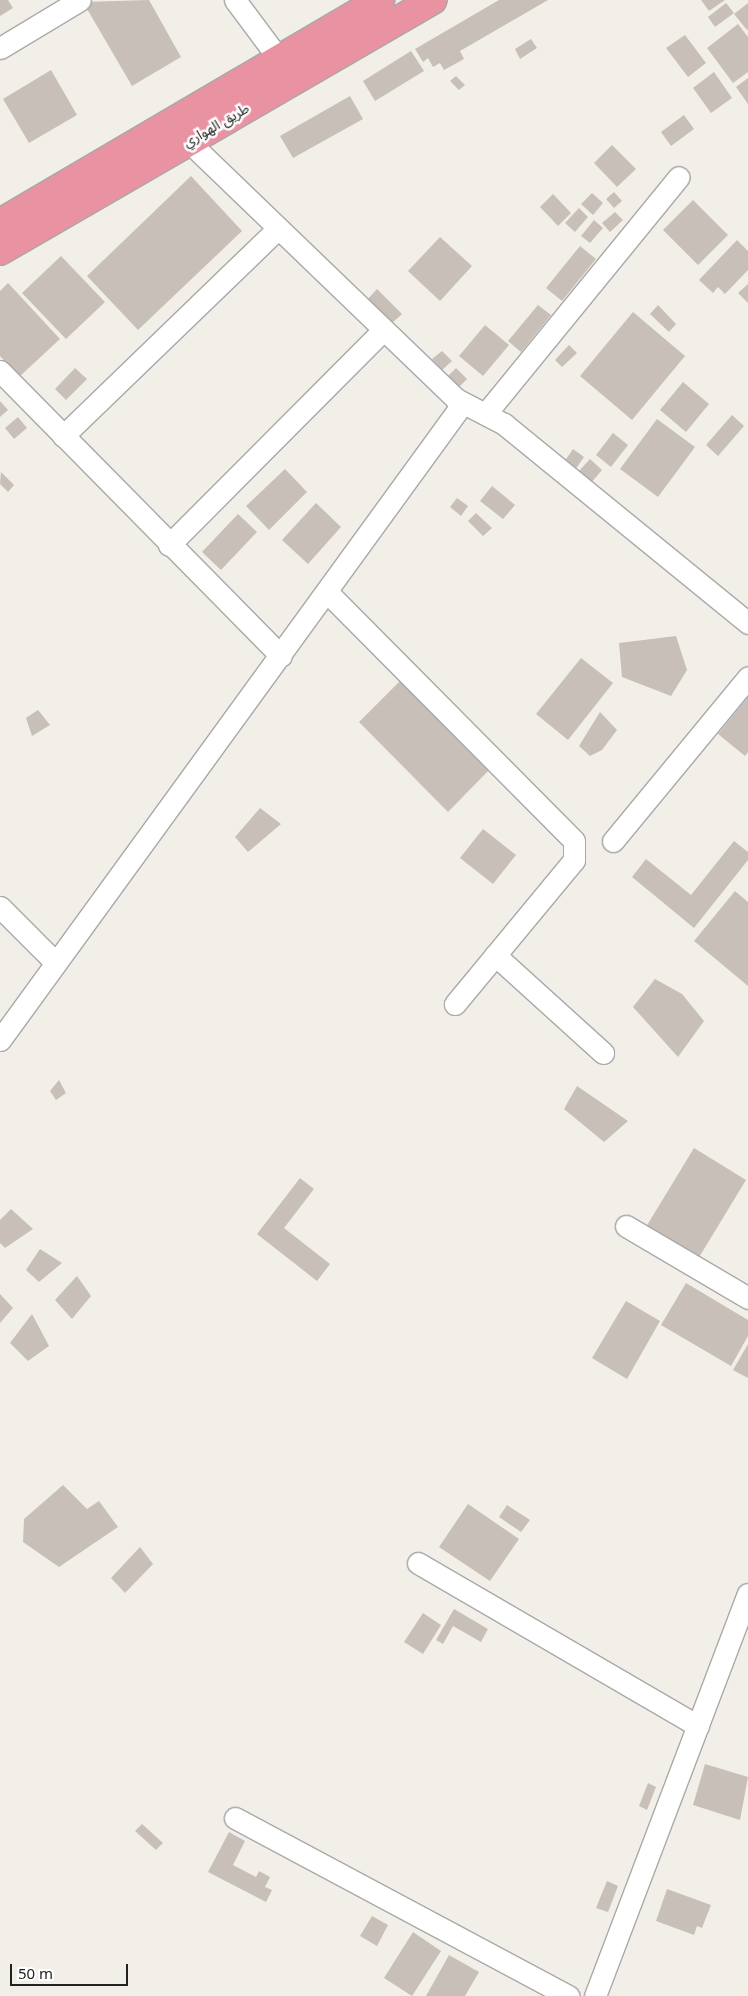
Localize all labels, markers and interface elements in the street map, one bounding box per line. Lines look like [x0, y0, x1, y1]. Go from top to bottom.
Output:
street label: طريق الهواري [180, 99, 252, 151]
scale bar [12, 1954, 130, 1986]
text: 50 m [18, 1963, 53, 1983]

